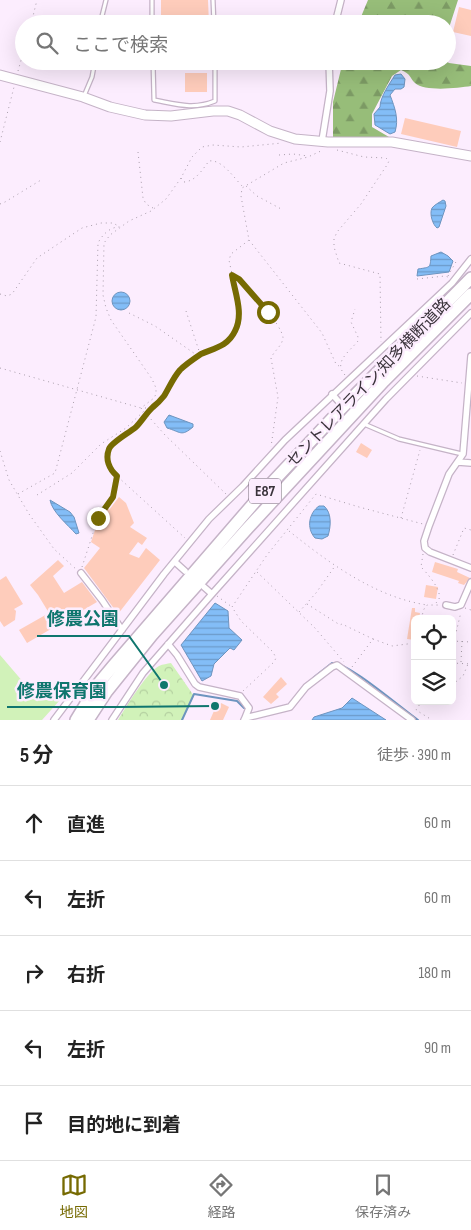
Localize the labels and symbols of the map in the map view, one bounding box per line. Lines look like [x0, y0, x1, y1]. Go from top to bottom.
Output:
street label: セントレアライン;知多横断道路 [283, 295, 455, 471]
route start [257, 301, 280, 324]
road number: E87 [249, 478, 281, 504]
route end [87, 507, 110, 530]
callout: 修農公園 [37, 603, 129, 636]
text: 修農公園 [46, 609, 119, 630]
callout: 修農保育園 [7, 674, 117, 707]
text: 修農保育園 [16, 681, 107, 702]

